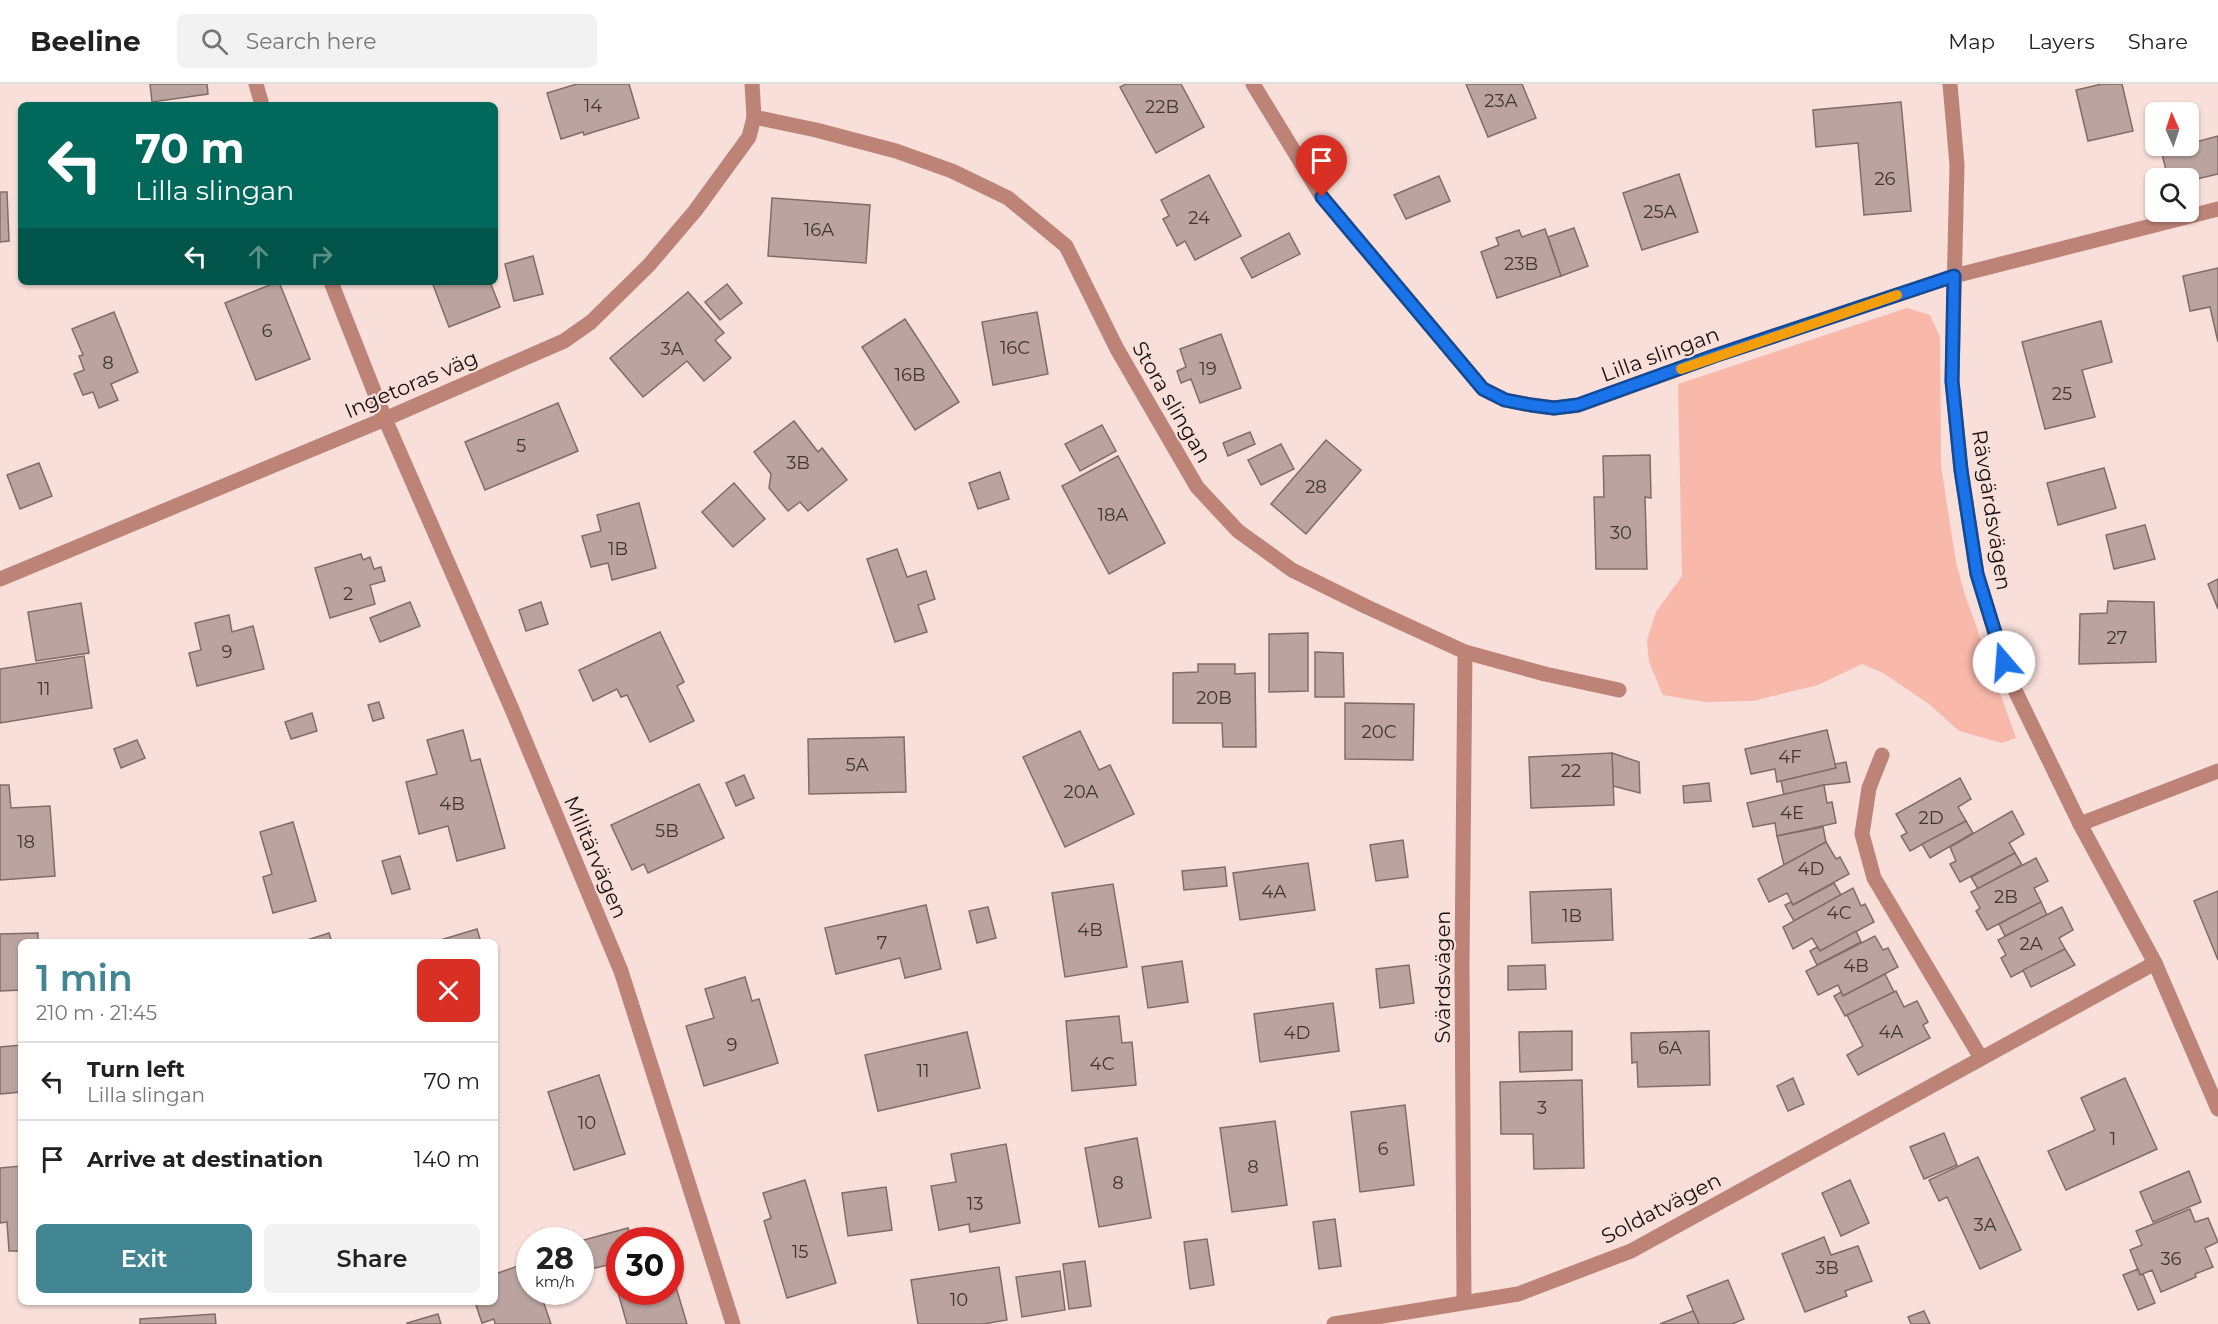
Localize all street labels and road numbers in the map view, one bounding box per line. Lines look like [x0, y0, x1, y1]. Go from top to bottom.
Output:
street label: Lilla slingan [1598, 321, 1722, 387]
street label: Stora slingan [1127, 337, 1217, 467]
street label: Ingetoras väg [341, 345, 481, 423]
street label: Rävgärdsvägen [1967, 428, 2017, 592]
street label: Militärvägen [559, 792, 633, 922]
street label: Svärdsvägen [1430, 910, 1455, 1044]
street label: Soldatvägen [1597, 1167, 1725, 1249]

